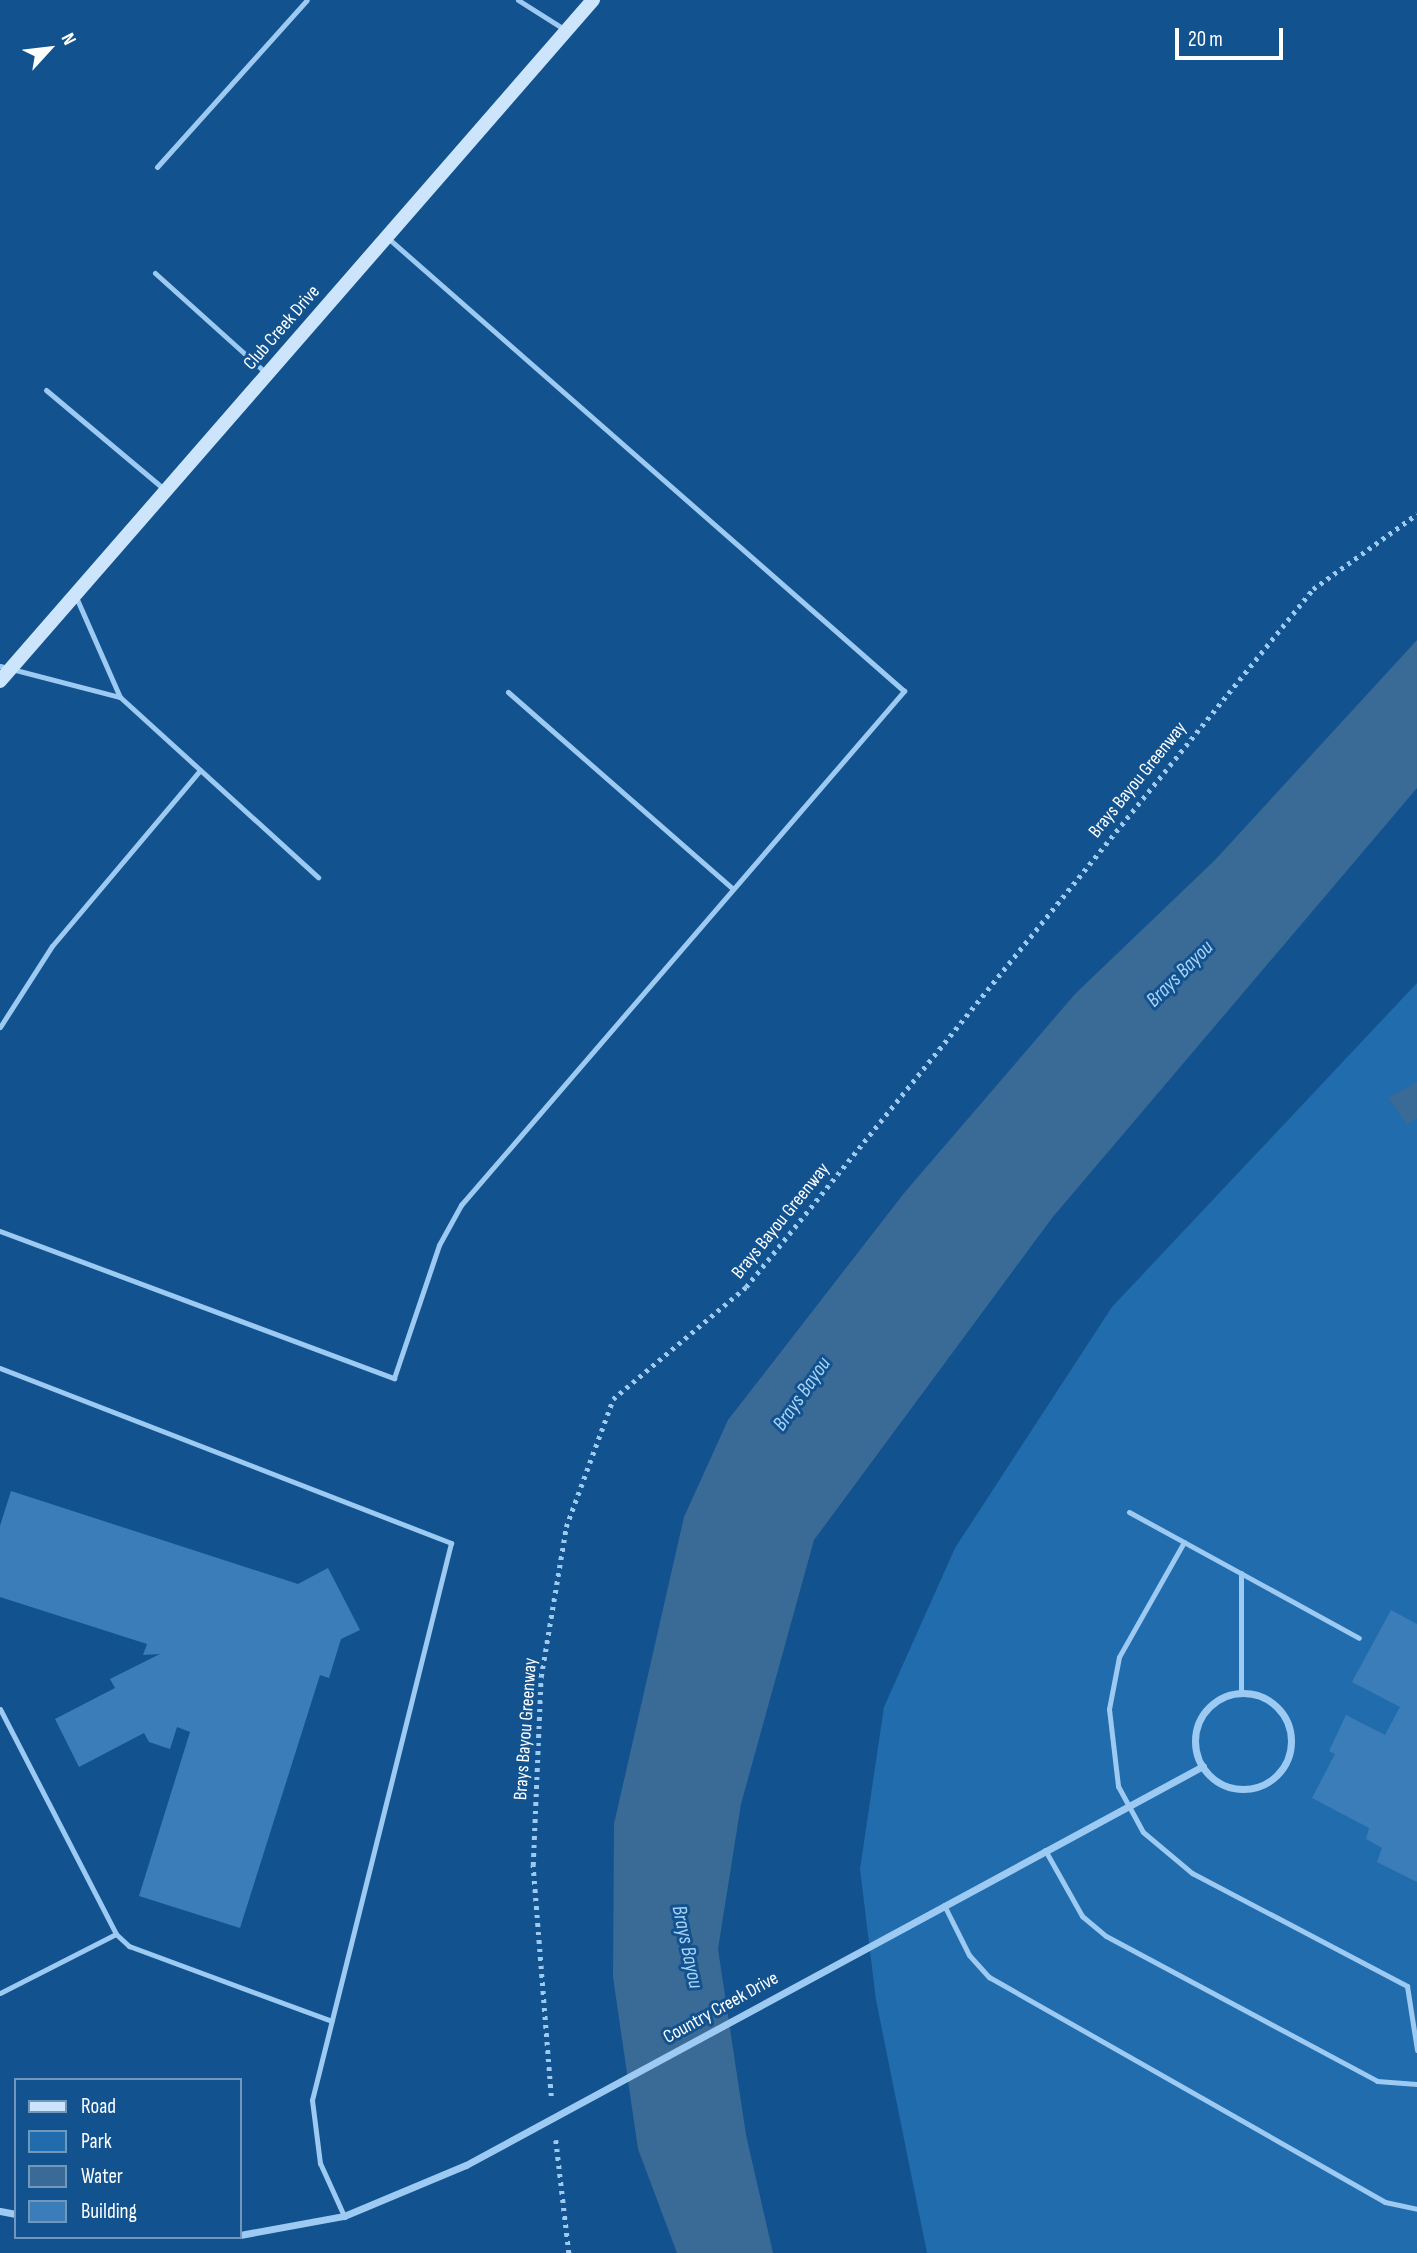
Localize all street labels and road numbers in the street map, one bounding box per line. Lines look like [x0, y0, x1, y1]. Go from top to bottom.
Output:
street label: Club Creek Drive [239, 281, 325, 375]
street label: Brays Bayou Greenway [1084, 717, 1192, 843]
street label: Brays Bayou Greenway [727, 1158, 835, 1284]
street label: Brays Bayou Greenway [510, 1657, 542, 1801]
street label: Country Creek Drive [660, 1967, 782, 2049]

